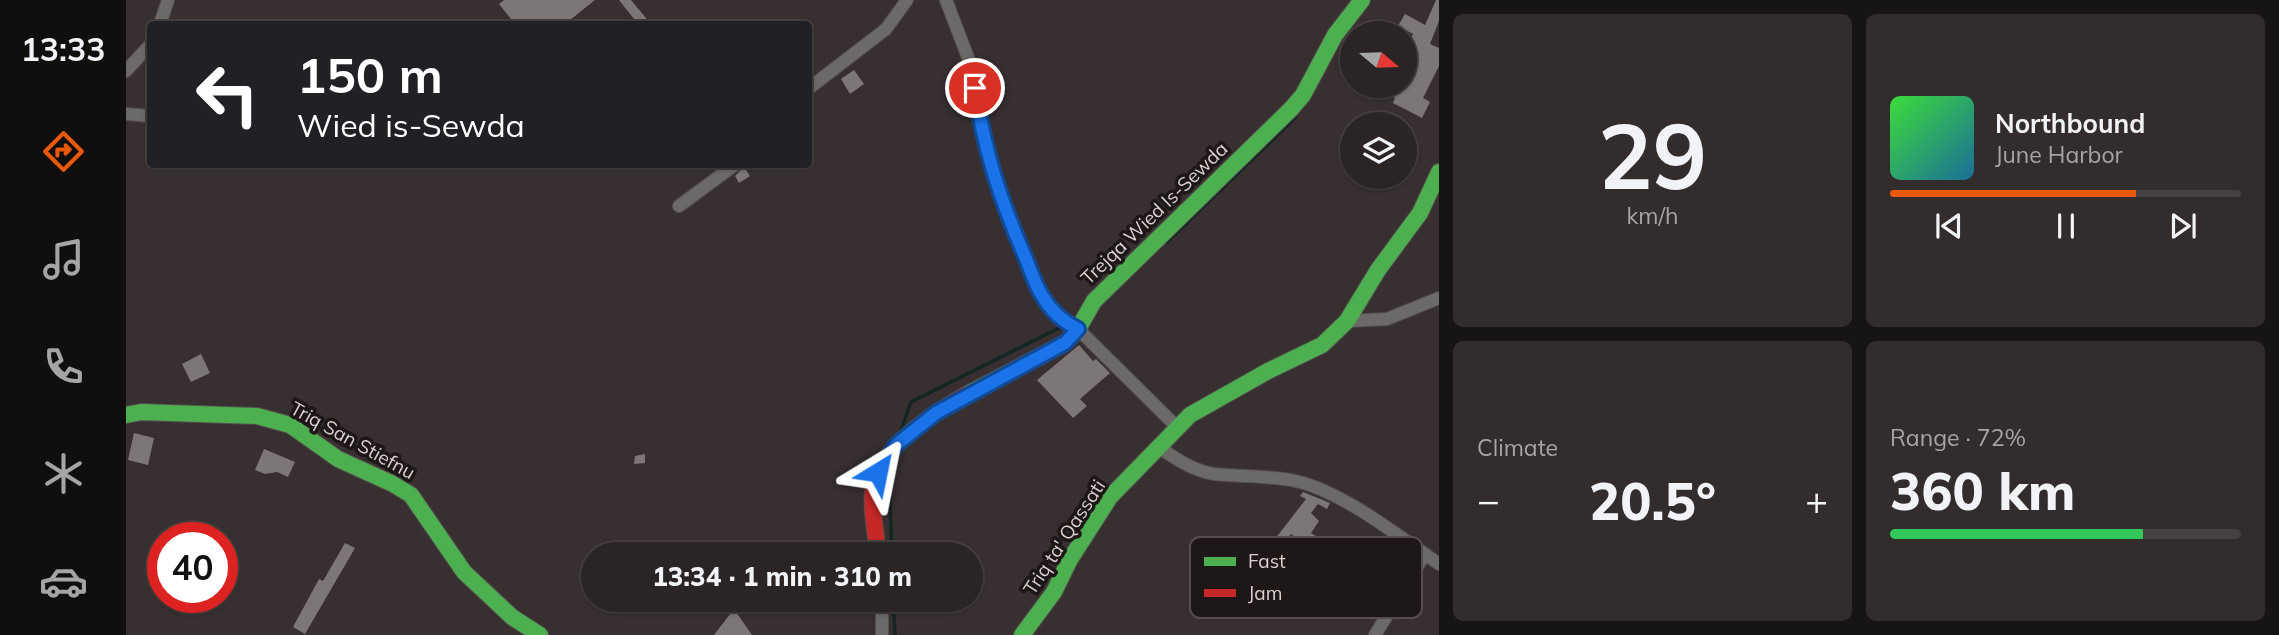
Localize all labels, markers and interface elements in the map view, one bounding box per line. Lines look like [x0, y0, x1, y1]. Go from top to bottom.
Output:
north arrow [1340, 21, 1418, 98]
map controls [1340, 21, 1417, 189]
text: 13:33 [21, 29, 105, 69]
text: 150 m [297, 44, 443, 105]
icon: left [182, 49, 273, 140]
pin [945, 58, 1005, 118]
icon: arrive [956, 69, 994, 107]
text: 29 [1598, 98, 1707, 212]
text: Wied is-Sewda [297, 105, 525, 145]
text: Northbound [1995, 107, 2145, 140]
button: layers [1340, 112, 1417, 189]
icon: directions [39, 127, 88, 176]
street label: Trejqa Wied Is-Sewda [1075, 137, 1233, 289]
text: June Harbor [1995, 140, 2123, 169]
text: km/h [1626, 201, 1679, 230]
icon: previous [1930, 207, 1968, 245]
icon: pause [2047, 207, 2085, 245]
icon: next [2164, 207, 2202, 245]
icon: music [39, 235, 88, 284]
icon: phone [39, 342, 88, 391]
street label: Triq San Stiefnu [286, 396, 420, 484]
text: Range · 72% [1890, 423, 2026, 452]
text: Climate [1477, 433, 1558, 462]
position arrow [841, 435, 915, 509]
icon: climate [39, 449, 88, 498]
text: 360 km [1890, 458, 2075, 523]
text: 20.5° [1589, 468, 1716, 533]
street label: Triq ta' Qassati [1018, 475, 1110, 599]
text: − [1477, 476, 1500, 524]
text: + [1805, 476, 1828, 524]
speed limit sign: 40 [147, 522, 238, 613]
legend [1190, 537, 1422, 618]
text: Fast [1248, 549, 1286, 573]
icon: car [39, 557, 88, 606]
text: 13:34 · 1 min · 310 m [652, 560, 912, 593]
text: Jam [1248, 581, 1282, 605]

